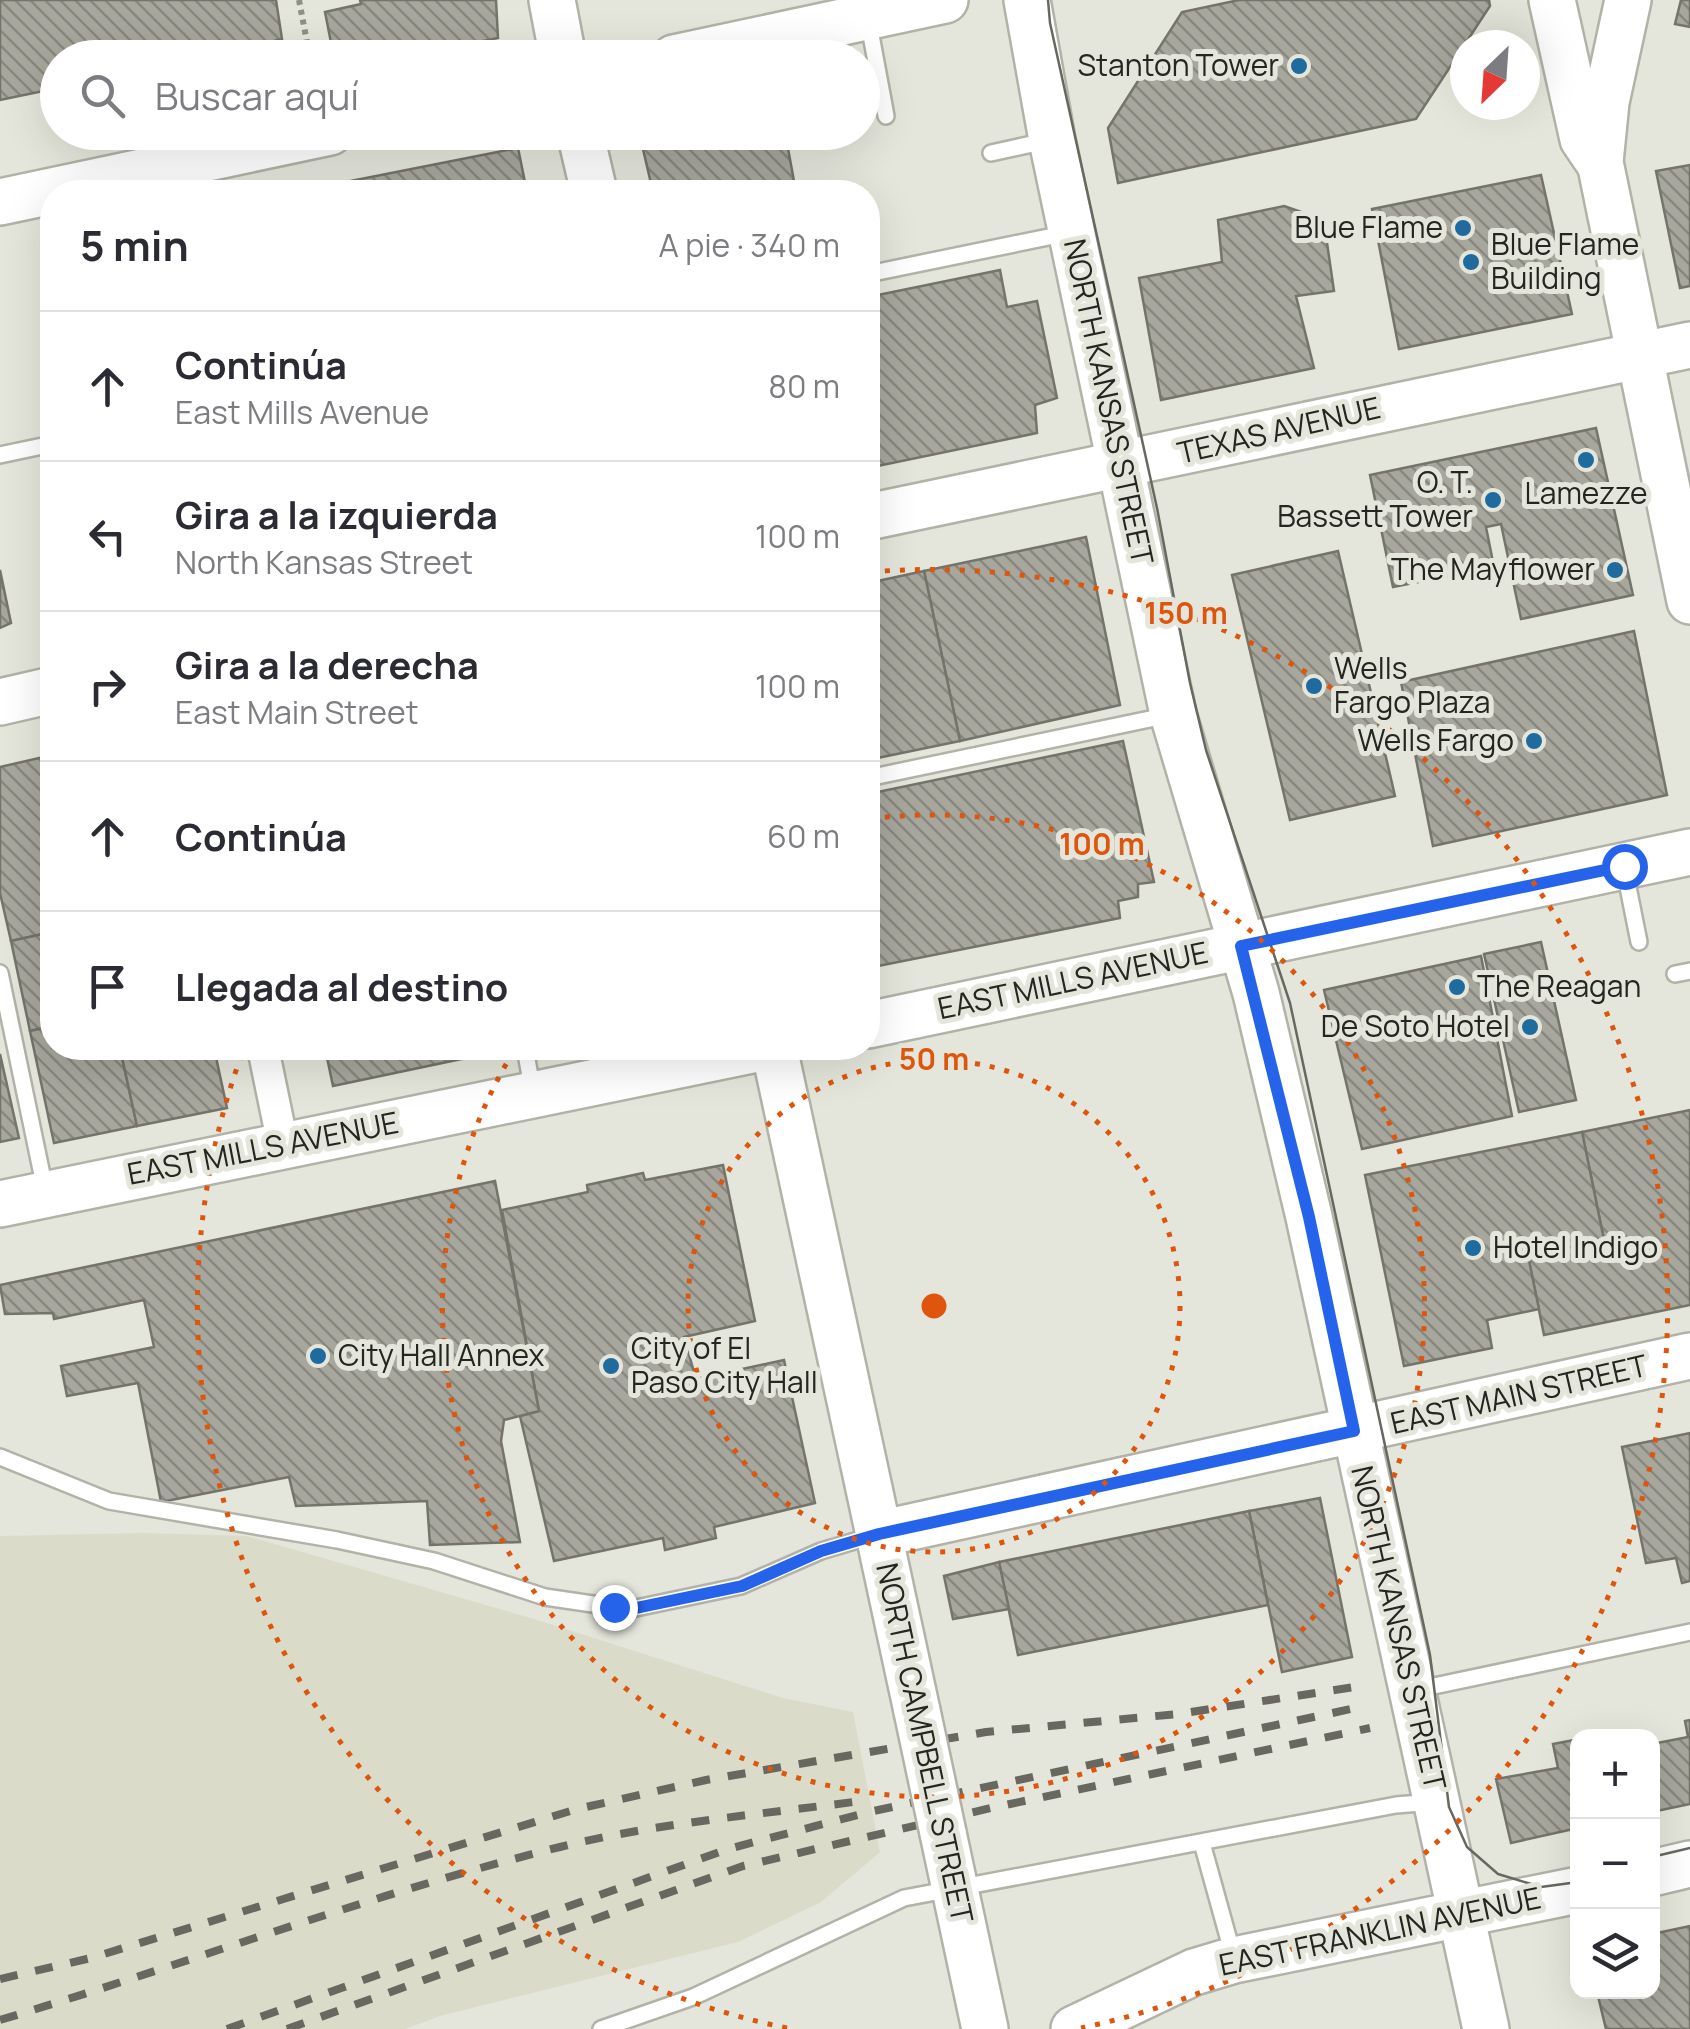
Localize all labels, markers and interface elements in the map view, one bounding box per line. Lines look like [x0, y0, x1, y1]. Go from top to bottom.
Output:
north arrow [1450, 30, 1540, 120]
search box [40, 40, 880, 150]
place label: Stanton Tower [1078, 44, 1279, 85]
marker: Stanton Tower [1288, 55, 1310, 77]
icon: search [75, 68, 130, 123]
text: Buscar aquí [155, 69, 359, 121]
place label: Blue Flame [1295, 206, 1443, 247]
text: 5 min [80, 216, 189, 274]
marker: Blue Flame [1452, 217, 1474, 239]
text: A pie · 340 m [659, 223, 840, 267]
place label: Blue Flame Building [1491, 223, 1639, 298]
street label: NORTH KANSAS STREET [1055, 235, 1164, 568]
marker: Blue Flame Building [1460, 251, 1482, 273]
text: Continúa [175, 338, 347, 390]
icon: ahead [80, 359, 135, 414]
text: 80 m [768, 364, 840, 408]
street label: TEXAS AVENUE [1173, 386, 1384, 473]
text: East Mills Avenue [175, 390, 429, 434]
marker: Lamezze [1575, 449, 1597, 471]
place label: O. T. Bassett Tower [1277, 461, 1473, 536]
place label: Lamezze [1525, 472, 1647, 513]
text: Gira a la izquierda [175, 488, 498, 540]
marker: O. T. Bassett Tower [1482, 489, 1504, 511]
icon: left [80, 509, 135, 564]
text: 100 m [755, 514, 840, 558]
text: North Kansas Street [175, 540, 473, 584]
place label: The Mayflower [1391, 548, 1595, 589]
marker: The Mayflower [1604, 559, 1626, 581]
text: 150 m [1144, 592, 1228, 633]
text: Gira a la derecha [175, 638, 479, 690]
place label: Wells Fargo Plaza [1334, 647, 1490, 722]
icon: right [80, 659, 135, 714]
text: 100 m [755, 664, 840, 708]
marker: Wells Fargo Plaza [1303, 675, 1325, 697]
text: East Main Street [175, 690, 419, 734]
place label: Wells Fargo [1358, 719, 1514, 760]
marker: Wells Fargo [1523, 730, 1545, 752]
icon: ahead [80, 809, 135, 864]
text: Continúa [175, 810, 347, 862]
text: 60 m [767, 814, 840, 858]
text: 100 m [1059, 823, 1145, 864]
route start [1602, 844, 1648, 890]
street label: EAST MILLS AVENUE [934, 931, 1212, 1028]
icon: arrive [80, 959, 135, 1014]
text: Llegada al destino [175, 960, 508, 1012]
place label: The Reagan [1477, 965, 1641, 1006]
marker: The Reagan [1446, 976, 1468, 998]
place label: De Soto Hotel [1321, 1005, 1510, 1046]
marker: De Soto Hotel [1519, 1016, 1541, 1038]
text: 50 m [899, 1038, 969, 1079]
street label: EAST MILLS AVENUE [124, 1101, 402, 1194]
place label: Hotel Indigo [1493, 1226, 1658, 1267]
marker: Hotel Indigo [1462, 1237, 1484, 1259]
centre of rings [916, 1288, 952, 1324]
place label: City of El Paso City Hall [631, 1327, 818, 1402]
place label: City Hall Annex [338, 1334, 545, 1375]
street label: EAST MAIN STREET [1386, 1344, 1651, 1443]
marker: City Hall Annex [307, 1345, 329, 1367]
marker: City of El Paso City Hall [600, 1355, 622, 1377]
street label: NORTH KANSAS STREET [1342, 1461, 1457, 1794]
street label: NORTH CAMPBELL STREET [867, 1559, 984, 1926]
route end [592, 1585, 638, 1631]
map controls [1570, 1729, 1660, 1999]
button: + [1570, 1729, 1660, 1819]
button: − [1570, 1819, 1660, 1909]
street label: EAST FRANKLIN AVENUE [1215, 1876, 1544, 1985]
button: layers [1570, 1909, 1660, 1999]

